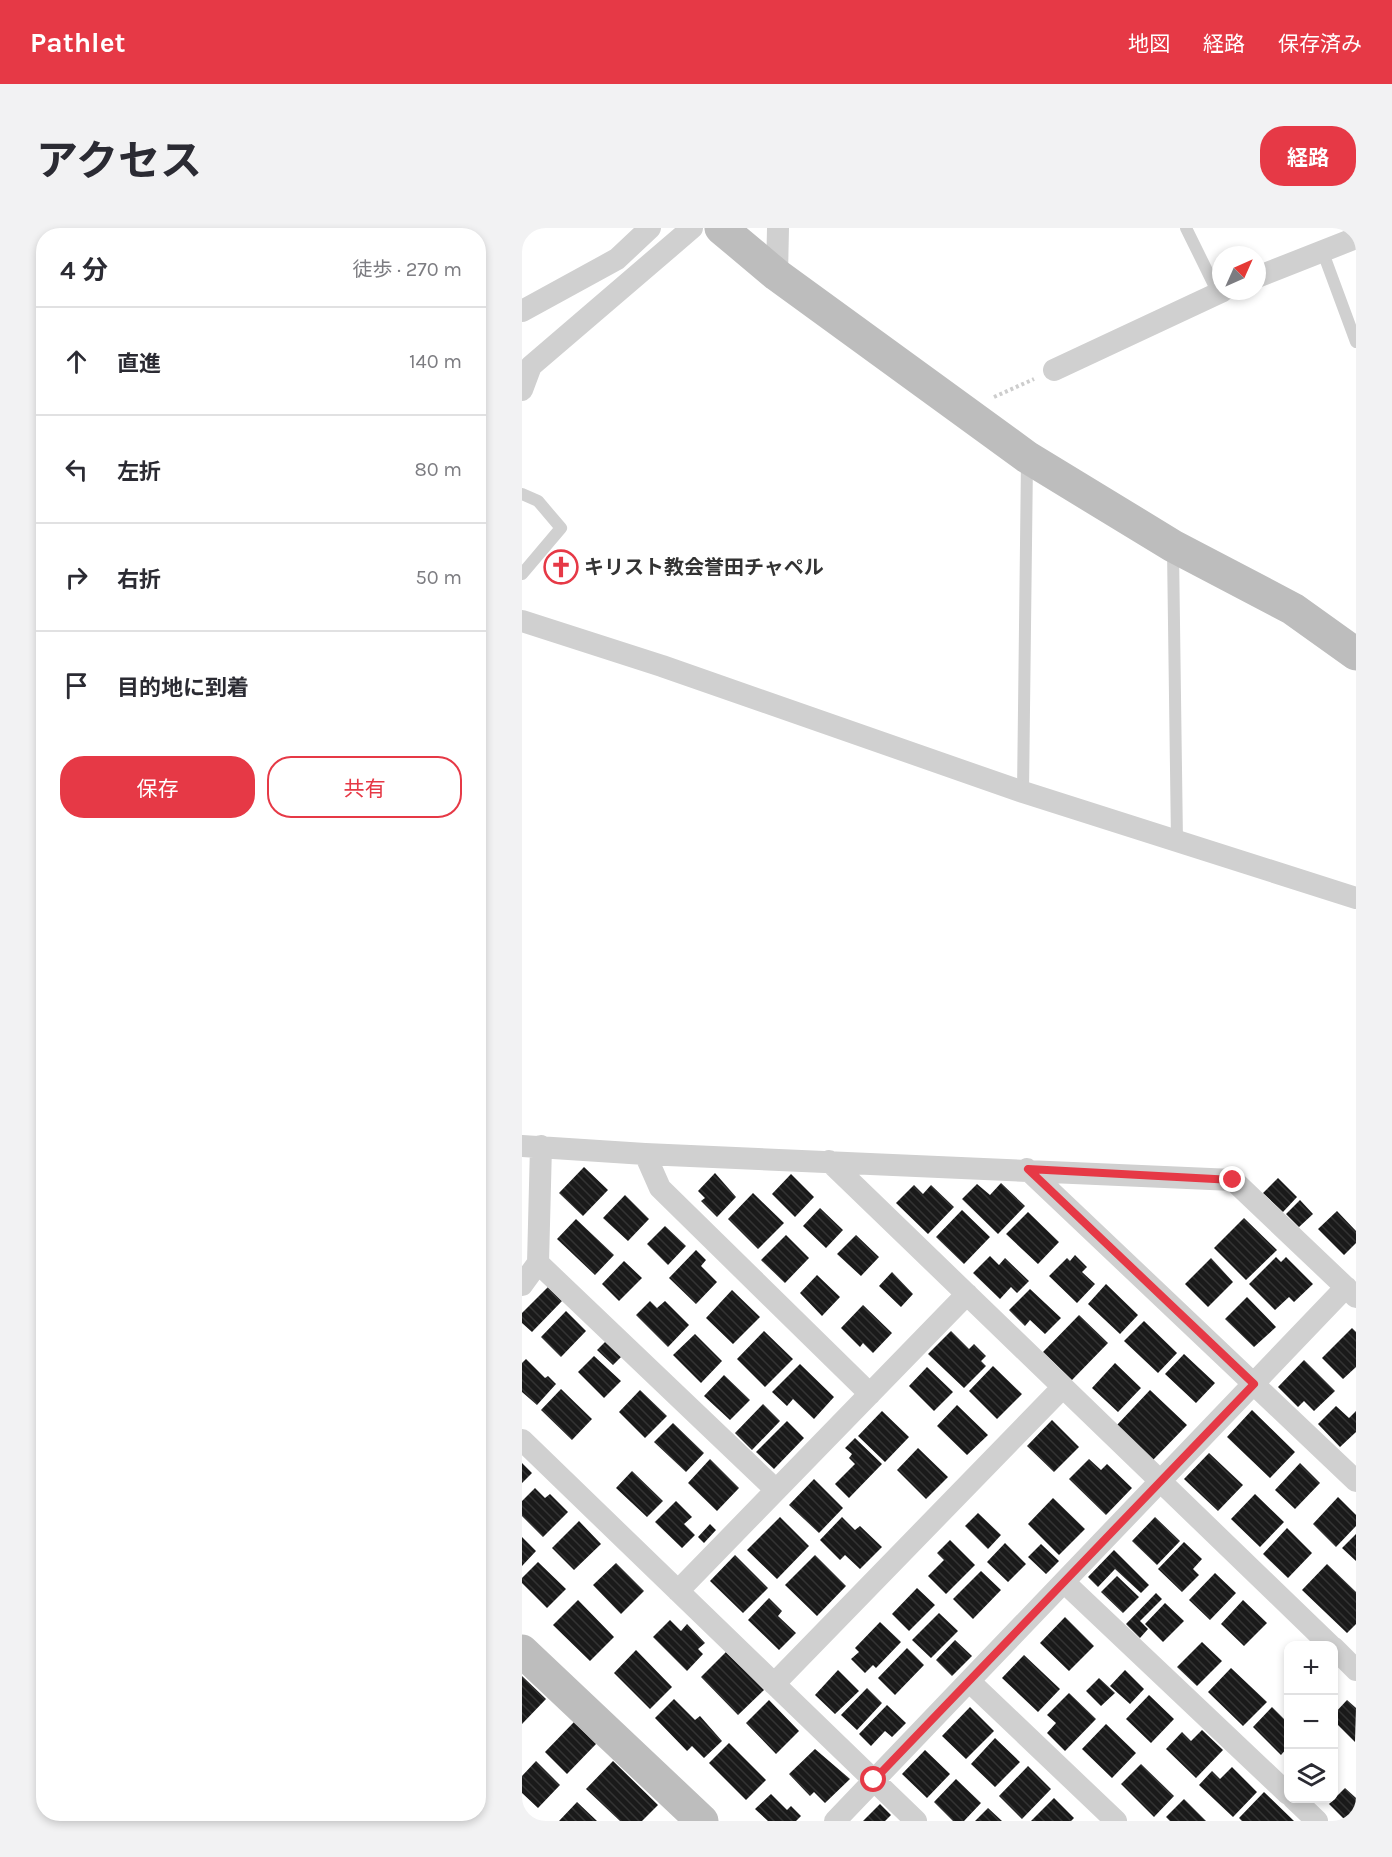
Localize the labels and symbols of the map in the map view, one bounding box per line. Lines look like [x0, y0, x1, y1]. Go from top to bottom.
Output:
north arrow [1212, 246, 1266, 300]
church icon: キリスト教会誉田チャペル [543, 549, 579, 585]
place label: キリスト教会誉田チャペル [584, 556, 824, 579]
route end [1219, 1166, 1245, 1192]
route start [860, 1766, 886, 1792]

